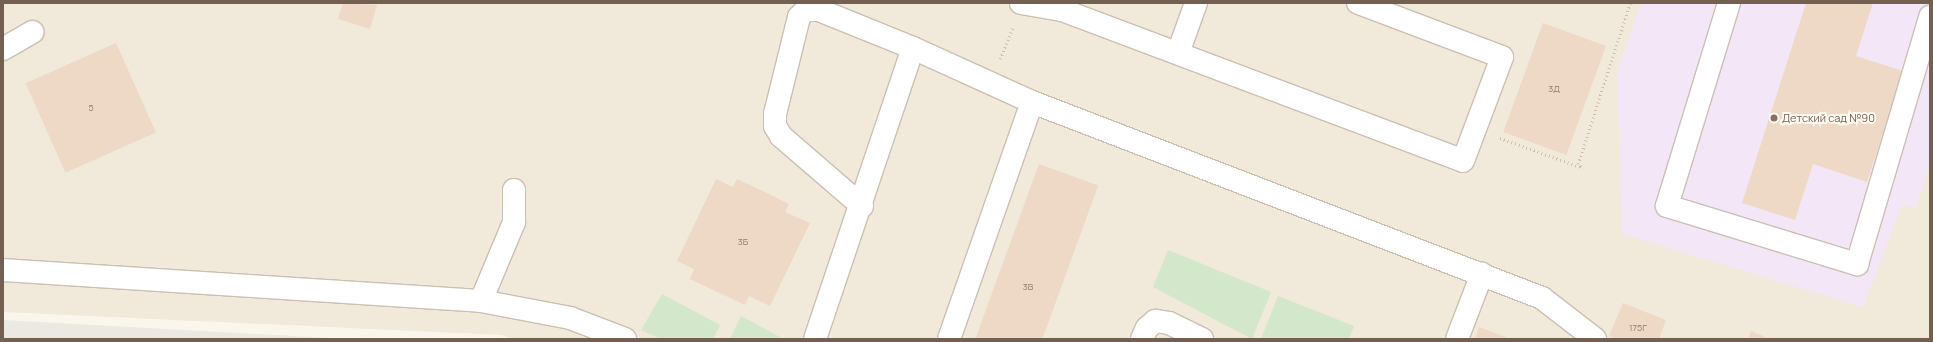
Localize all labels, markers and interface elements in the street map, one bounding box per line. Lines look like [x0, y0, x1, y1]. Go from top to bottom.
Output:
house number: 3Д [1548, 84, 1560, 94]
house number: 5 [88, 103, 94, 113]
place label: Детский сад №90 [1782, 111, 1875, 125]
marker: Детский сад №90 [1769, 113, 1779, 123]
house number: 3Б [738, 237, 748, 247]
house number: 3В [1023, 282, 1033, 292]
house number: 175Г [1629, 323, 1647, 333]

